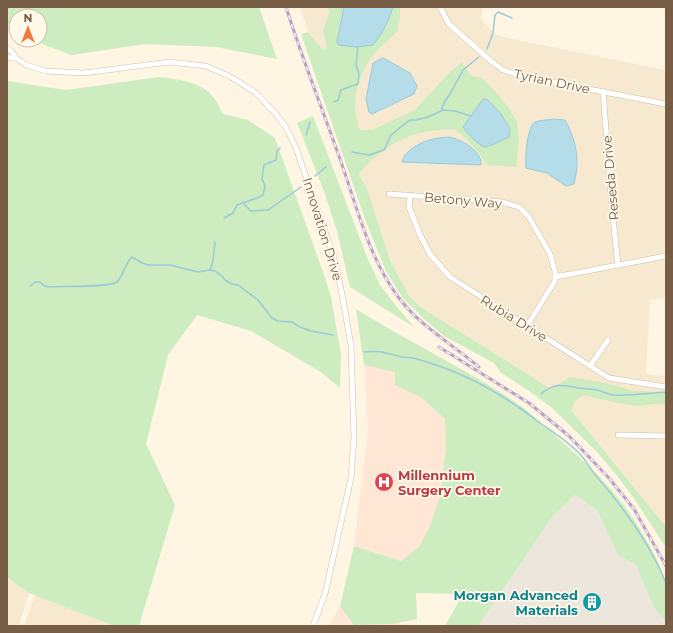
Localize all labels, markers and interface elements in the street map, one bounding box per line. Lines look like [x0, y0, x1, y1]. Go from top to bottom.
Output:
north arrow [8, 8, 48, 48]
text: N [24, 11, 32, 25]
street label: Tyrian Drive [513, 65, 591, 97]
street label: Reseda Drive [598, 135, 622, 221]
street label: Innovation Drive [300, 175, 346, 283]
street label: Betony Way [423, 189, 504, 211]
street label: Rubia Drive [478, 291, 550, 345]
place label: Millennium Surgery Center [398, 467, 501, 498]
hospital icon: Millennium Surgery Center [373, 471, 395, 493]
place label: Morgan Advanced Materials [454, 587, 578, 618]
building icon: Morgan Advanced Materials [581, 591, 603, 613]

